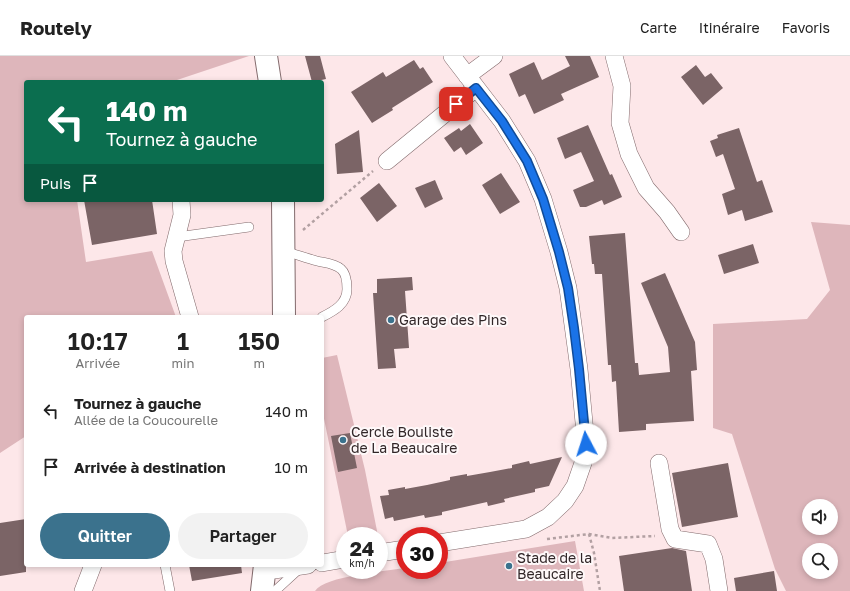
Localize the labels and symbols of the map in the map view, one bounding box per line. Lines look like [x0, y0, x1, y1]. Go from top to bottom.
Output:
pin [439, 87, 473, 121]
place label: Garage des Pins [399, 311, 507, 328]
marker: Garage des Pins [386, 315, 396, 325]
place label: Cercle Bouliste de La Beaucaire [351, 423, 457, 456]
position arrow [565, 423, 607, 465]
marker: Cercle Bouliste de La Beaucaire [338, 435, 348, 445]
speed limit sign: 30 [396, 527, 448, 579]
place label: Stade de la Beaucaire [517, 549, 592, 582]
marker: Stade de la Beaucaire [504, 561, 514, 571]

